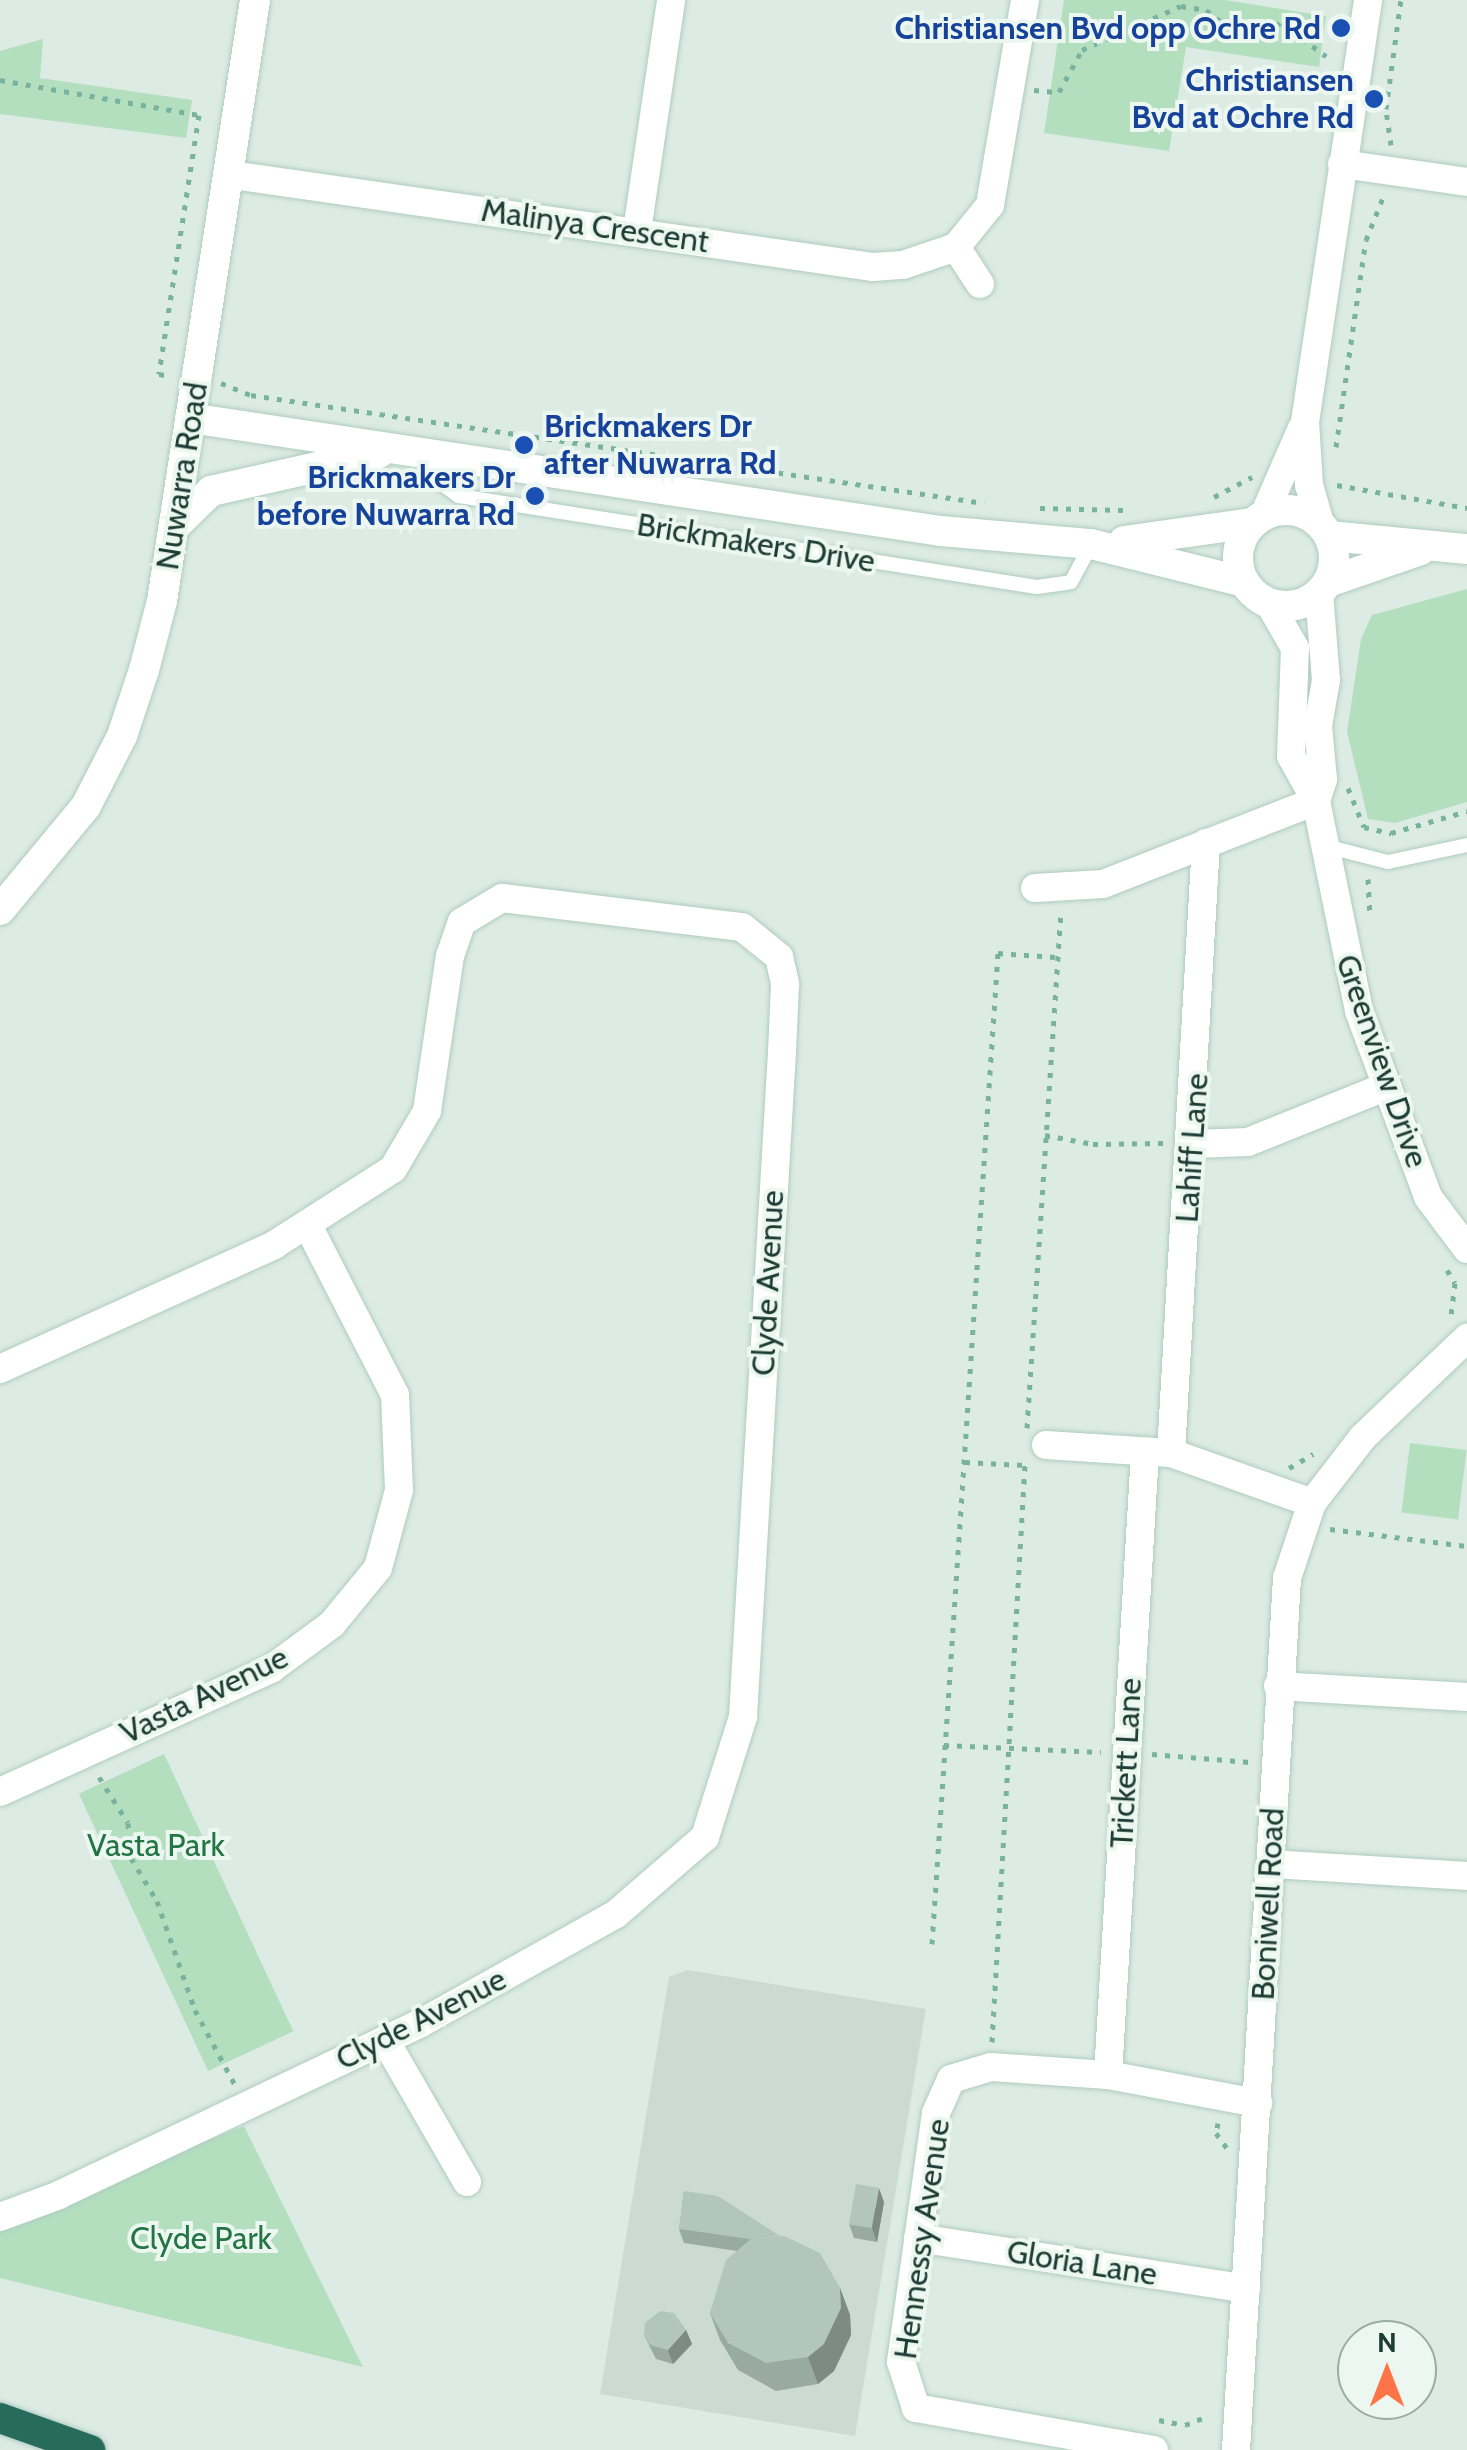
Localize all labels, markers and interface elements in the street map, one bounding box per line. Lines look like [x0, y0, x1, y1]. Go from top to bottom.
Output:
place label: Christiansen Bvd opp Ochre Rd [894, 9, 1321, 47]
marker: Christiansen Bvd opp Ochre Rd [1330, 17, 1352, 39]
place label: Christiansen Bvd at Ochre Rd [1132, 62, 1354, 137]
marker: Christiansen Bvd at Ochre Rd [1363, 88, 1385, 110]
street label: Malinya Crescent [479, 191, 711, 261]
street label: Nuwarra Road [148, 379, 216, 573]
place label: Brickmakers Dr after Nuwarra Rd [544, 408, 777, 483]
marker: Brickmakers Dr after Nuwarra Rd [513, 434, 535, 456]
place label: Brickmakers Dr before Nuwarra Rd [257, 459, 515, 534]
marker: Brickmakers Dr before Nuwarra Rd [524, 485, 546, 507]
street label: Brickmakers Drive [634, 505, 878, 581]
street label: Greenview Drive [1328, 950, 1436, 1172]
street label: Lahiff Lane [1168, 1072, 1216, 1224]
street label: Clyde Avenue [744, 1189, 792, 1377]
street label: Vasta Avenue [114, 1638, 294, 1752]
street label: Trickett Lane [1102, 1677, 1150, 1849]
street label: Boniwell Road [1244, 1807, 1292, 2001]
park label: Vasta Park [87, 1826, 225, 1864]
street label: Clyde Avenue [330, 1960, 512, 2078]
street label: Hennessy Avenue [886, 2116, 958, 2362]
park label: Clyde Park [130, 2219, 272, 2257]
street label: Gloria Lane [1004, 2232, 1160, 2294]
north arrow [1337, 2320, 1437, 2420]
text: N [1377, 2325, 1397, 2359]

